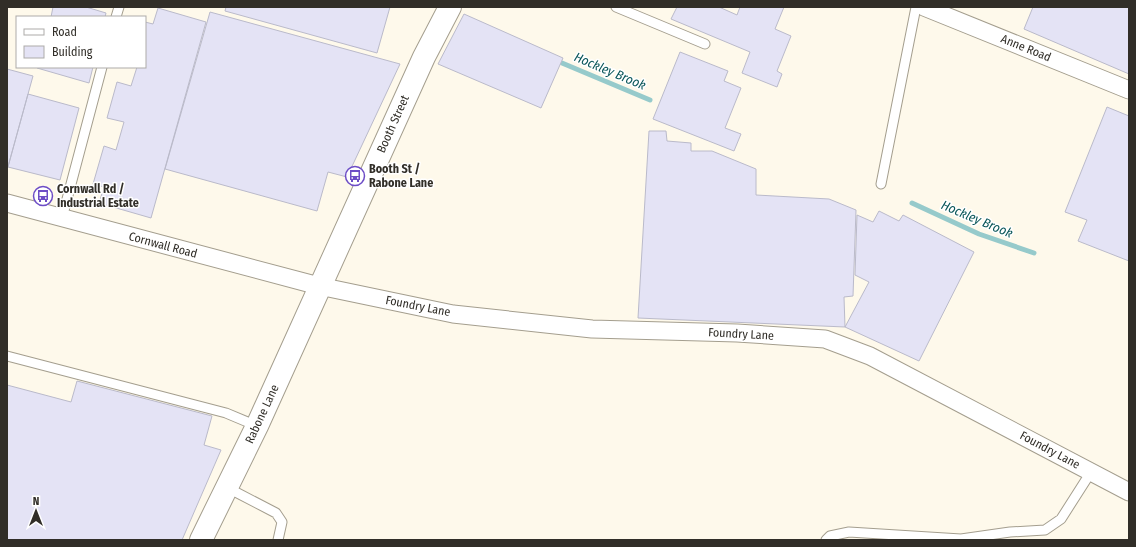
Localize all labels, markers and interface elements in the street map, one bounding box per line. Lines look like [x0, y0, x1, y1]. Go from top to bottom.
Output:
legend [16, 16, 146, 68]
text: Road [52, 25, 77, 39]
street label: Anne Road [999, 32, 1053, 64]
text: Building [52, 45, 93, 59]
water label: Hockley Brook [572, 49, 649, 93]
street label: Booth Street [374, 93, 412, 155]
place label: Booth St / Rabone Lane [369, 162, 433, 190]
bus stop icon: Booth St / Rabone Lane [344, 165, 366, 187]
place label: Cornwall Rd / Industrial Estate [57, 182, 139, 210]
bus stop icon: Cornwall Rd / Industrial Estate [32, 185, 54, 207]
water label: Hockley Brook [939, 197, 1016, 241]
street label: Cornwall Road [127, 229, 199, 261]
street label: Foundry Lane [384, 293, 452, 319]
street label: Foundry Lane [708, 325, 774, 343]
street label: Rabone Lane [242, 382, 282, 446]
street label: Foundry Lane [1018, 428, 1082, 472]
north arrow [16, 491, 56, 531]
text: N [33, 495, 39, 508]

